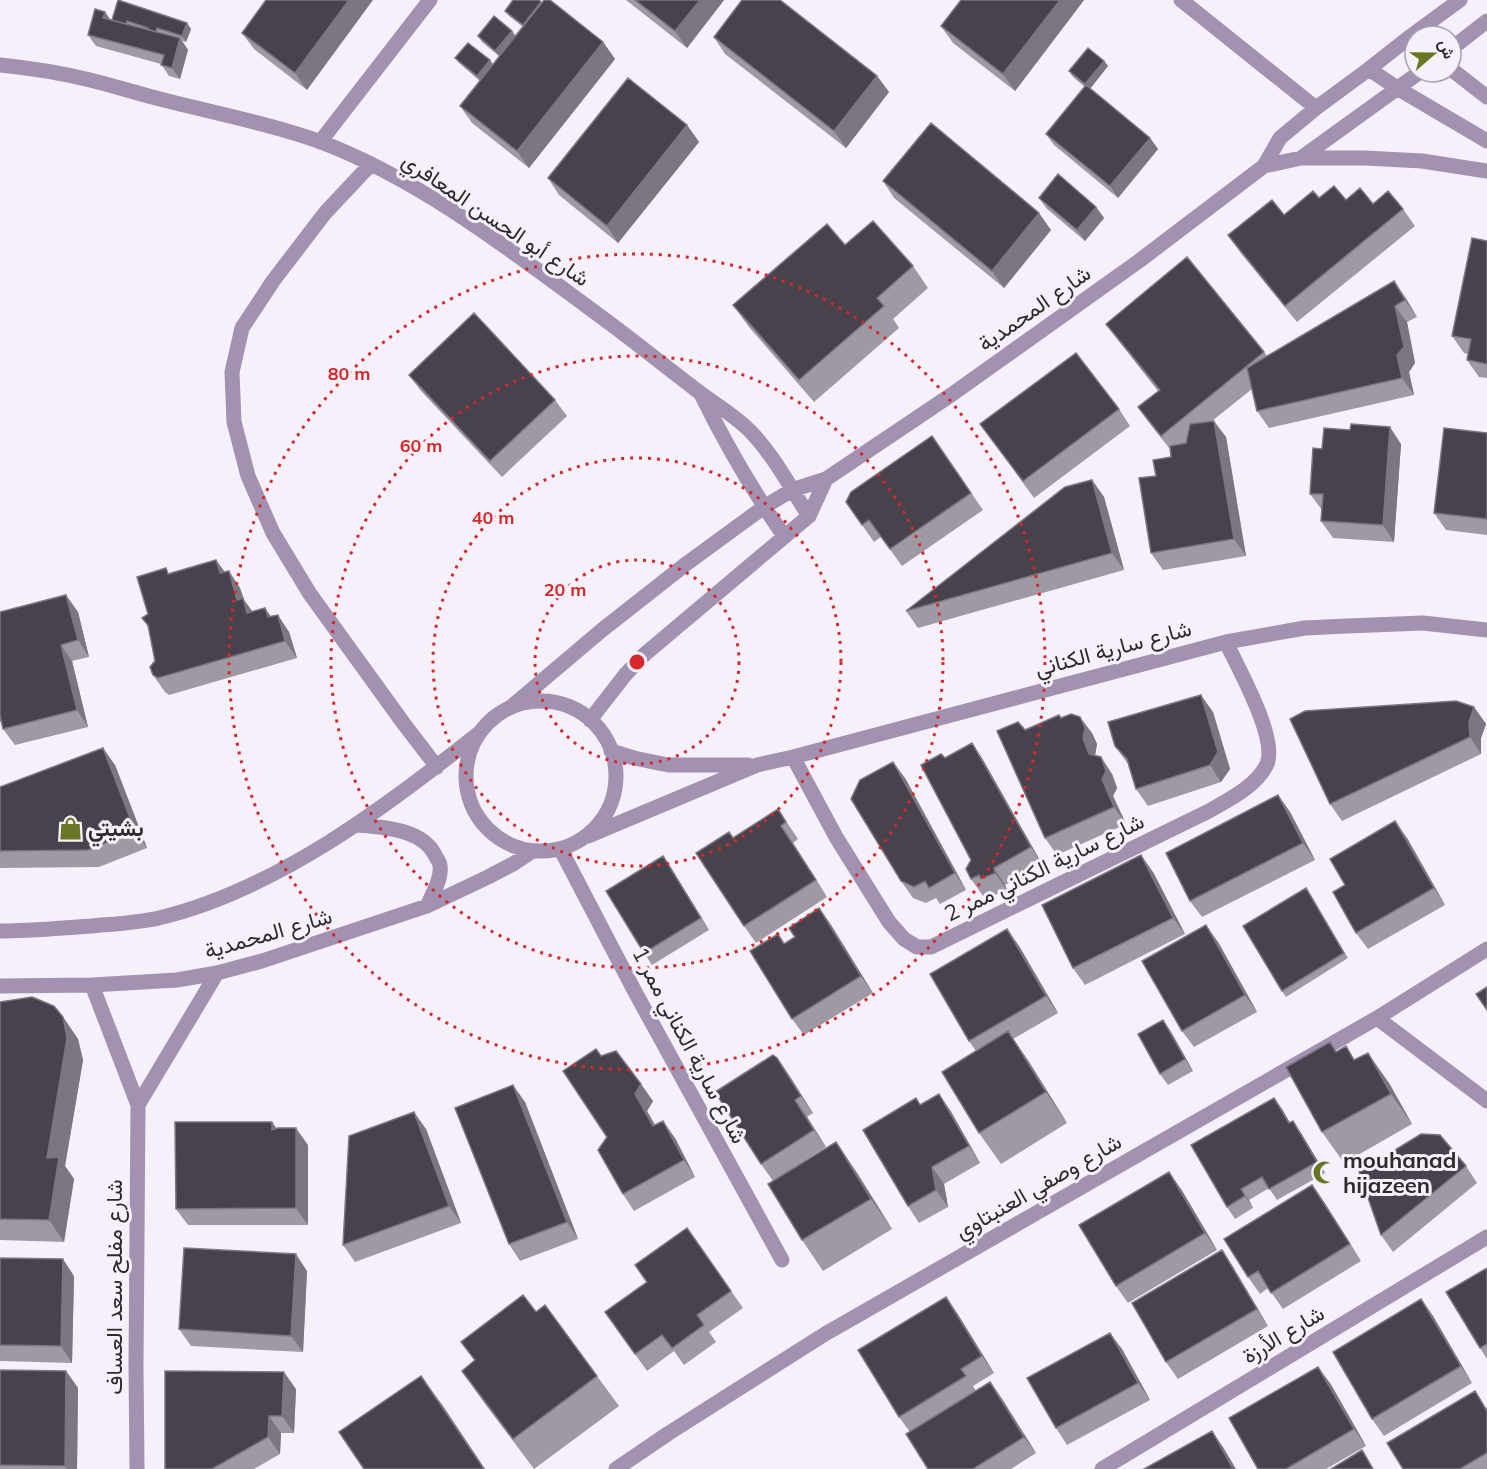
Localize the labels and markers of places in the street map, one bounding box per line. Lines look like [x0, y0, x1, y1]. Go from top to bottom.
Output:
centre of rings [627, 652, 647, 672]
place label: بشيتي [88, 814, 144, 847]
shop icon: بشيتي [57, 815, 83, 841]
place label: mouhanad hijazeen [1343, 1146, 1456, 1199]
mosque icon: mouhanad hijazeen [1312, 1160, 1338, 1186]

